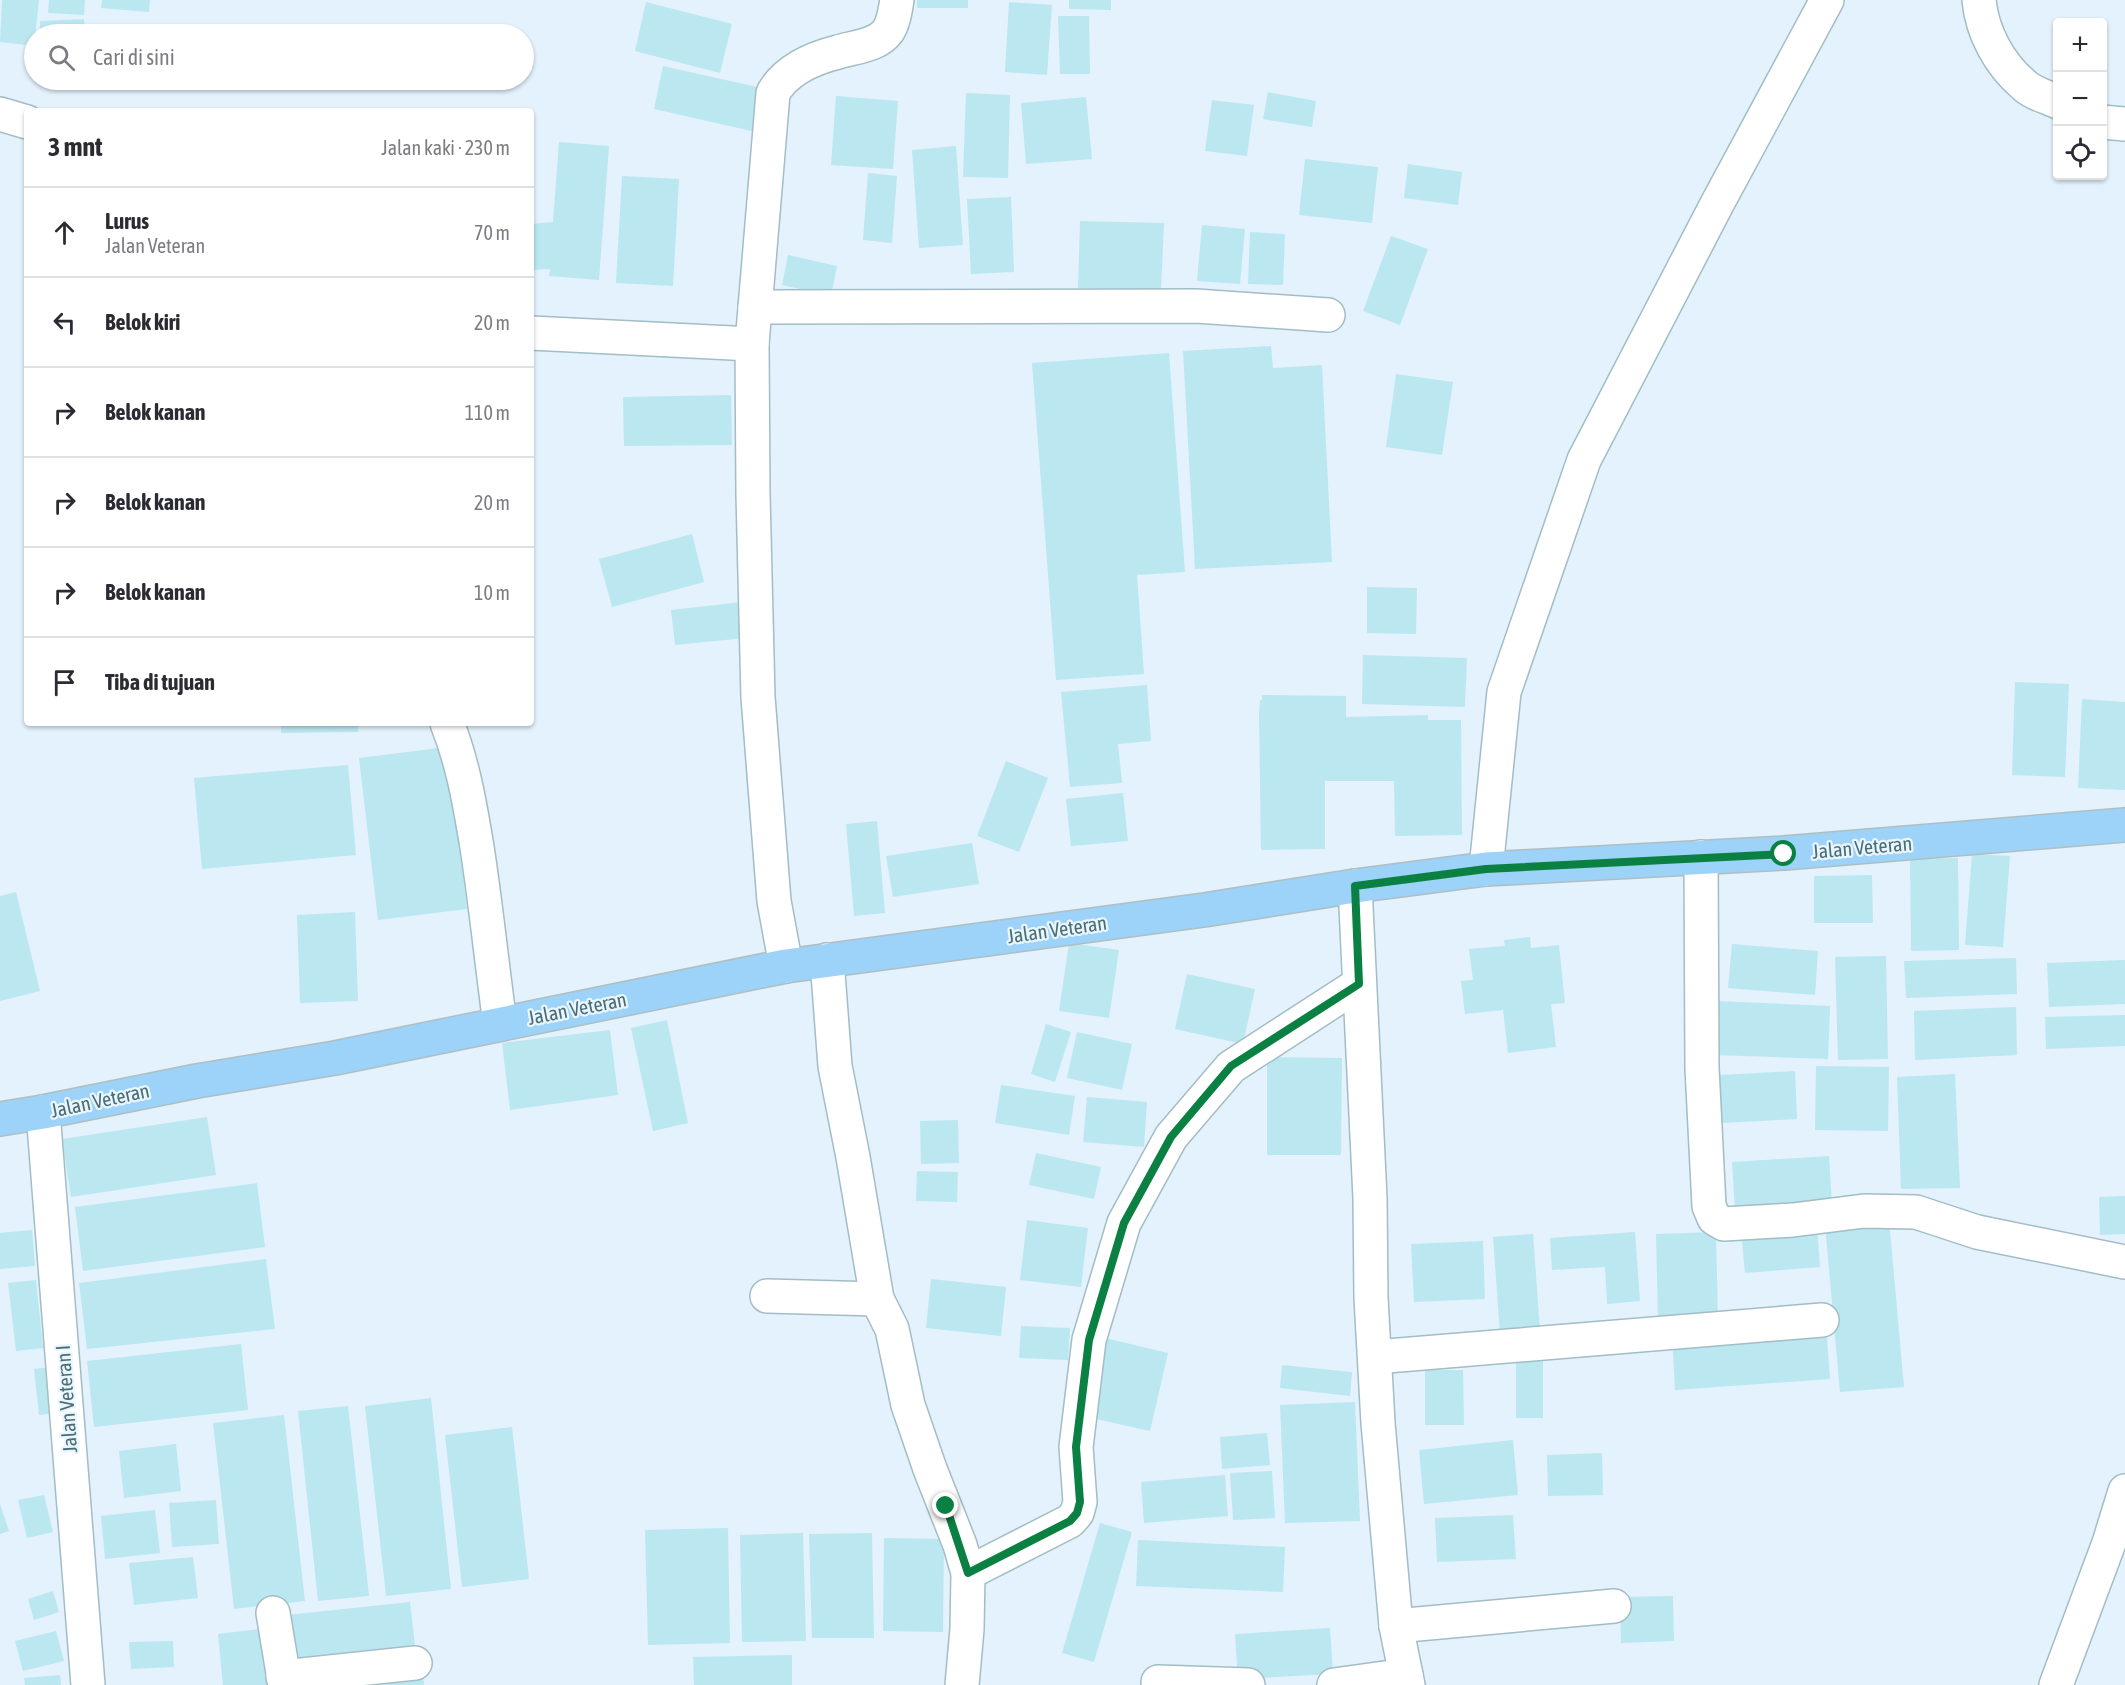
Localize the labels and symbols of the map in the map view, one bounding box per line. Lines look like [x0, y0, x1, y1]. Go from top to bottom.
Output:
street label: Jalan Veteran [1811, 831, 1913, 863]
route start [1770, 840, 1796, 866]
street label: Jalan Veteran [1006, 911, 1108, 947]
street label: Jalan Veteran [526, 987, 628, 1029]
street label: Jalan Veteran [49, 1078, 151, 1122]
street label: Jalan Veteran I [51, 1344, 81, 1454]
route end [932, 1492, 958, 1518]

